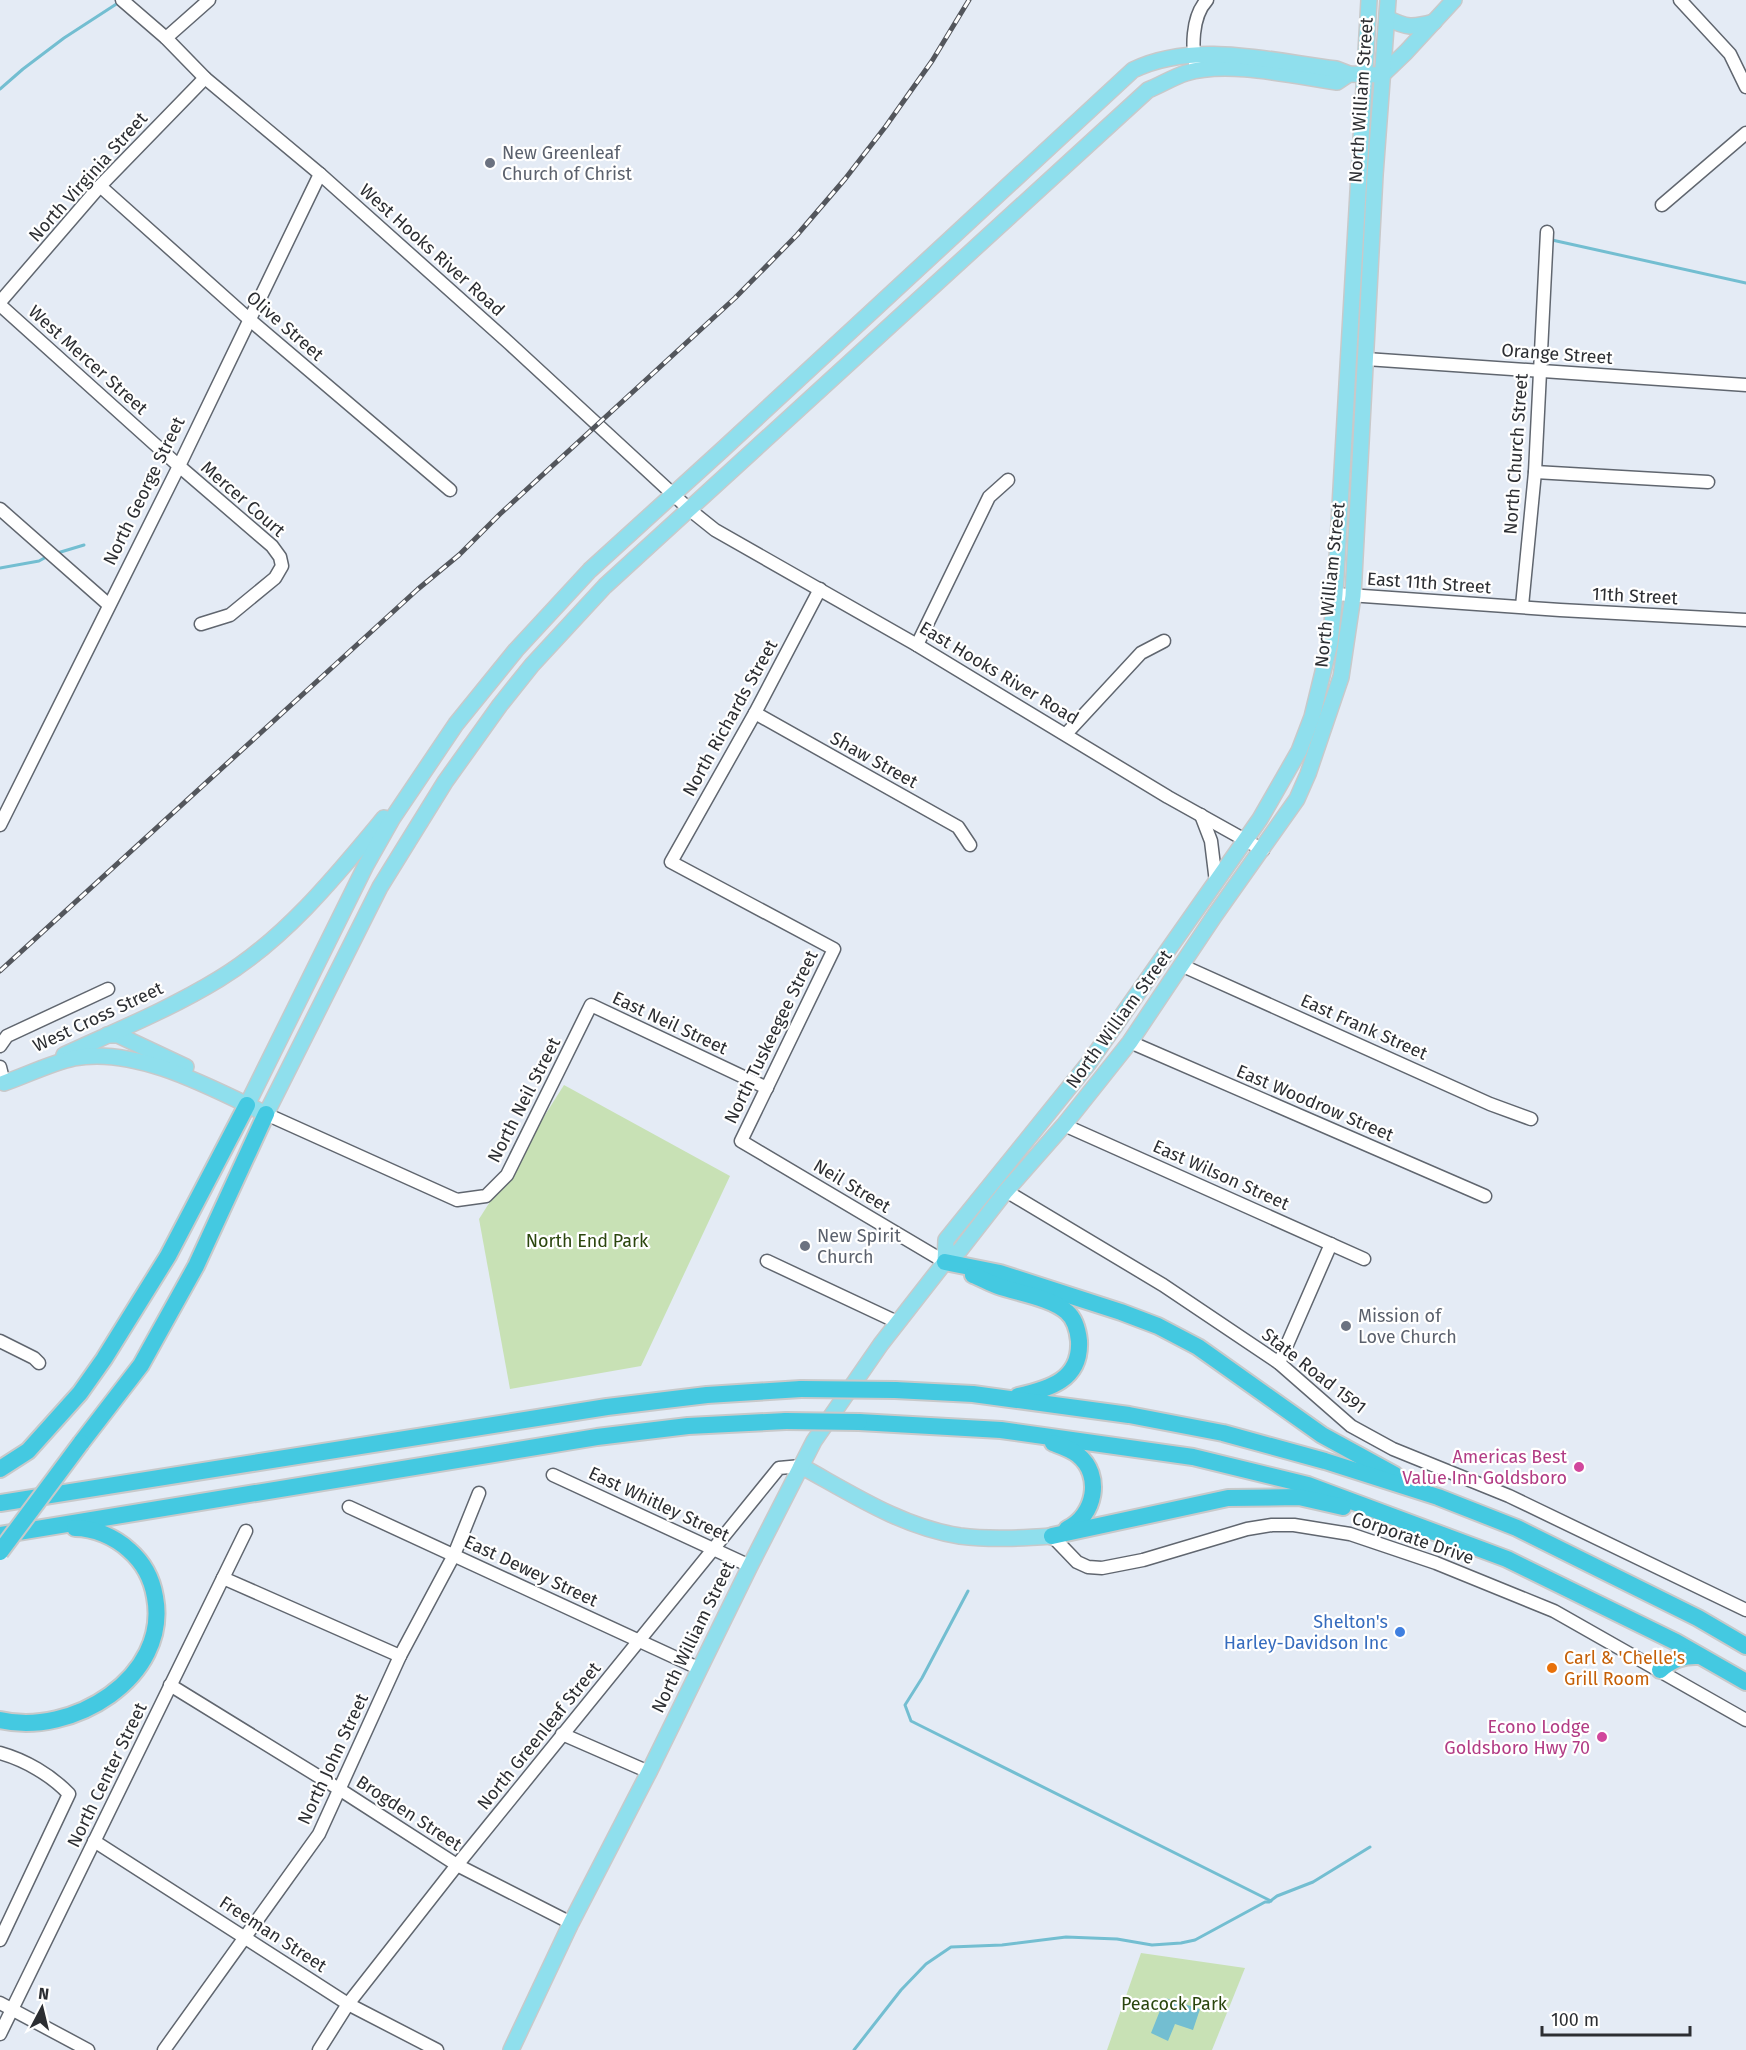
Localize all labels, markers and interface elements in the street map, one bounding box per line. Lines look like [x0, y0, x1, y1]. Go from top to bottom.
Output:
street label: North William Street [1344, 16, 1378, 184]
street label: North Virginia Street [24, 107, 152, 246]
place label: New Greenleaf Church of Christ [502, 142, 632, 185]
marker: New Greenleaf Church of Christ [483, 156, 497, 170]
street label: West Hooks River Road [355, 179, 509, 321]
street label: Olive Street [242, 287, 328, 366]
street label: West Mercer Street [24, 301, 153, 420]
street label: Orange Street [1501, 339, 1614, 369]
street label: North Church Street [1499, 372, 1533, 535]
street label: North George Street [99, 413, 190, 569]
street label: Mercer Court [196, 457, 290, 542]
street label: North William Street [1310, 501, 1350, 669]
street label: East 11th Street [1366, 568, 1492, 598]
street label: 11th Street [1591, 583, 1679, 609]
street label: East Hooks River Road [915, 617, 1083, 729]
street label: North Richards Street [678, 635, 782, 800]
street label: Shaw Street [826, 727, 922, 793]
street label: North William Street [1061, 945, 1177, 1093]
street label: North Tuskeegee Street [719, 946, 823, 1127]
street label: West Cross Street [29, 977, 167, 1057]
street label: East Neil Street [609, 987, 732, 1060]
street label: East Frank Street [1297, 989, 1431, 1065]
street label: North Neil Street [483, 1033, 565, 1166]
street label: East Woodrow Street [1233, 1060, 1397, 1146]
street label: East Wilson Street [1149, 1135, 1293, 1215]
street label: Neil Street [809, 1154, 895, 1218]
place label: New Spirit Church [817, 1225, 901, 1268]
park label: North End Park [526, 1230, 649, 1252]
marker: New Spirit Church [798, 1239, 812, 1253]
place label: Mission of Love Church [1358, 1305, 1457, 1348]
marker: Mission of Love Church [1339, 1319, 1353, 1333]
street label: State Road 1591 [1257, 1323, 1371, 1419]
place label: Americas Best Value Inn Goldsboro [1402, 1446, 1567, 1489]
marker: Americas Best Value Inn Goldsboro [1572, 1460, 1586, 1474]
street label: East Whitley Street [585, 1462, 733, 1546]
street label: Corporate Drive [1349, 1507, 1477, 1569]
street label: East Dewey Street [461, 1530, 602, 1612]
street label: North William Street [647, 1557, 739, 1716]
place label: Shelton's Harley-Davidson Inc [1224, 1611, 1388, 1654]
marker: Shelton's Harley-Davidson Inc [1393, 1625, 1407, 1639]
place label: Carl & 'Chelle's Grill Room [1564, 1647, 1685, 1690]
street label: North Greenleaf Street [473, 1657, 606, 1814]
marker: Carl & 'Chelle's Grill Room [1545, 1661, 1559, 1675]
street label: North John Street [293, 1689, 373, 1828]
street label: North Center Street [62, 1699, 152, 1851]
place label: Econo Lodge Goldsboro Hwy 70 [1444, 1716, 1590, 1759]
marker: Econo Lodge Goldsboro Hwy 70 [1595, 1730, 1609, 1744]
street label: Brogden Street [352, 1771, 466, 1856]
street label: Freeman Street [215, 1891, 331, 1977]
north arrow [12, 1978, 72, 2038]
text: N [37, 1984, 50, 2004]
park label: Peacock Park [1121, 1993, 1228, 2015]
scale bar [1542, 1999, 1690, 2037]
text: 100 m [1551, 2009, 1599, 2031]

